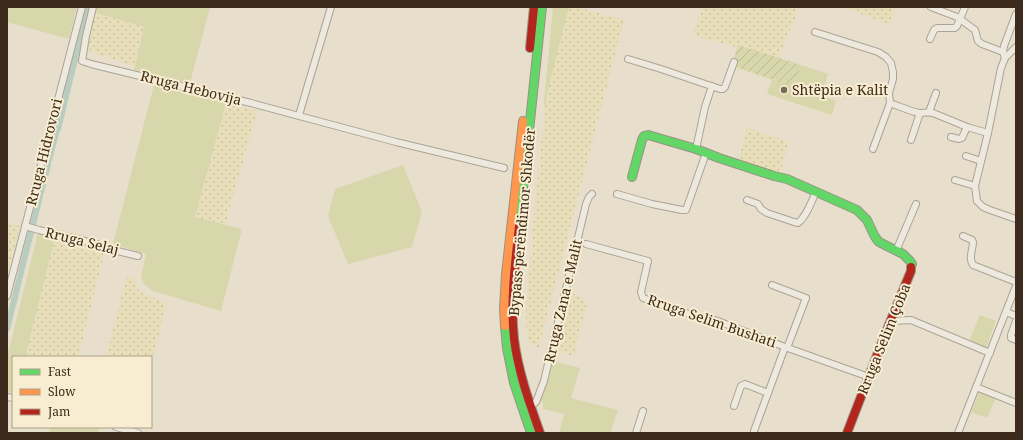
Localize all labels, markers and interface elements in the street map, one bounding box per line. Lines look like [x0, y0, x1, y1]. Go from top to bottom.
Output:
street label: Rruga Hebovija [139, 66, 244, 109]
place label: Shtëpia e Kalit [792, 80, 888, 99]
marker: Shtëpia e Kalit [779, 85, 789, 95]
street label: Rruga Hidrovori [21, 96, 66, 207]
street label: Bypass perëndimor Shkodër [504, 127, 539, 317]
street label: Rruga Selaj [43, 222, 121, 259]
street label: Rruga Zana e Malit [539, 237, 586, 365]
street label: Rruga Selim Çoba [853, 281, 914, 397]
street label: Rruga Selim Bushati [645, 290, 780, 352]
legend [12, 356, 152, 428]
text: Fast [48, 363, 71, 380]
text: Slow [48, 383, 76, 400]
text: Jam [47, 403, 70, 420]

